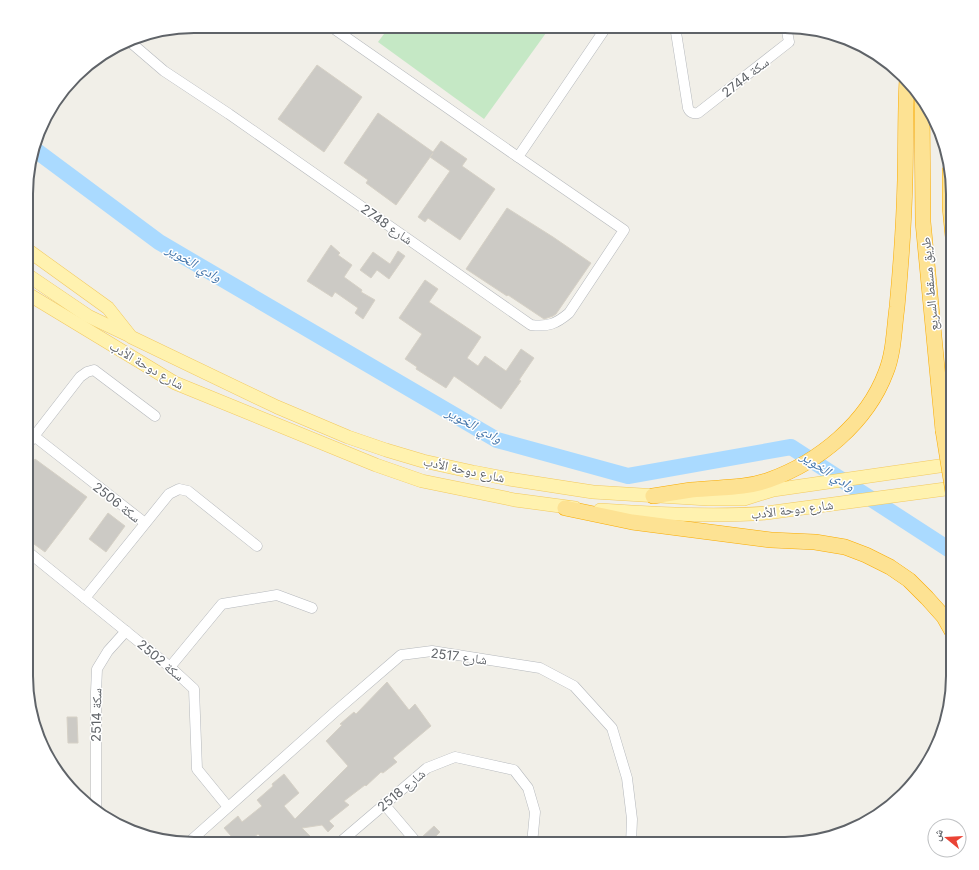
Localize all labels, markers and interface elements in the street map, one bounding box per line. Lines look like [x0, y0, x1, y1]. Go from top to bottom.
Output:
street label: سكة 2744 [718, 54, 772, 100]
street label: شارع 2748 [357, 200, 416, 249]
street label: طريق مسقط السريع [917, 236, 943, 332]
water label: وادي الخوير [161, 239, 225, 288]
street label: شارع دوحة الأدب [106, 337, 187, 394]
water label: وادي الخوير [441, 402, 506, 450]
water label: وادي الخوير [795, 446, 859, 498]
street label: شارع دوحة الأدب [421, 453, 506, 487]
street label: سكة 2506 [90, 478, 144, 526]
street label: شارع دوحة الأدب [750, 496, 834, 524]
street label: 2502 سكة [134, 636, 188, 684]
street label: 2517 شارع [430, 645, 488, 669]
street label: سكة 2514 [88, 688, 104, 742]
street label: 2518 شارع [374, 765, 429, 816]
north arrow [927, 818, 967, 858]
text: ش [929, 827, 947, 843]

